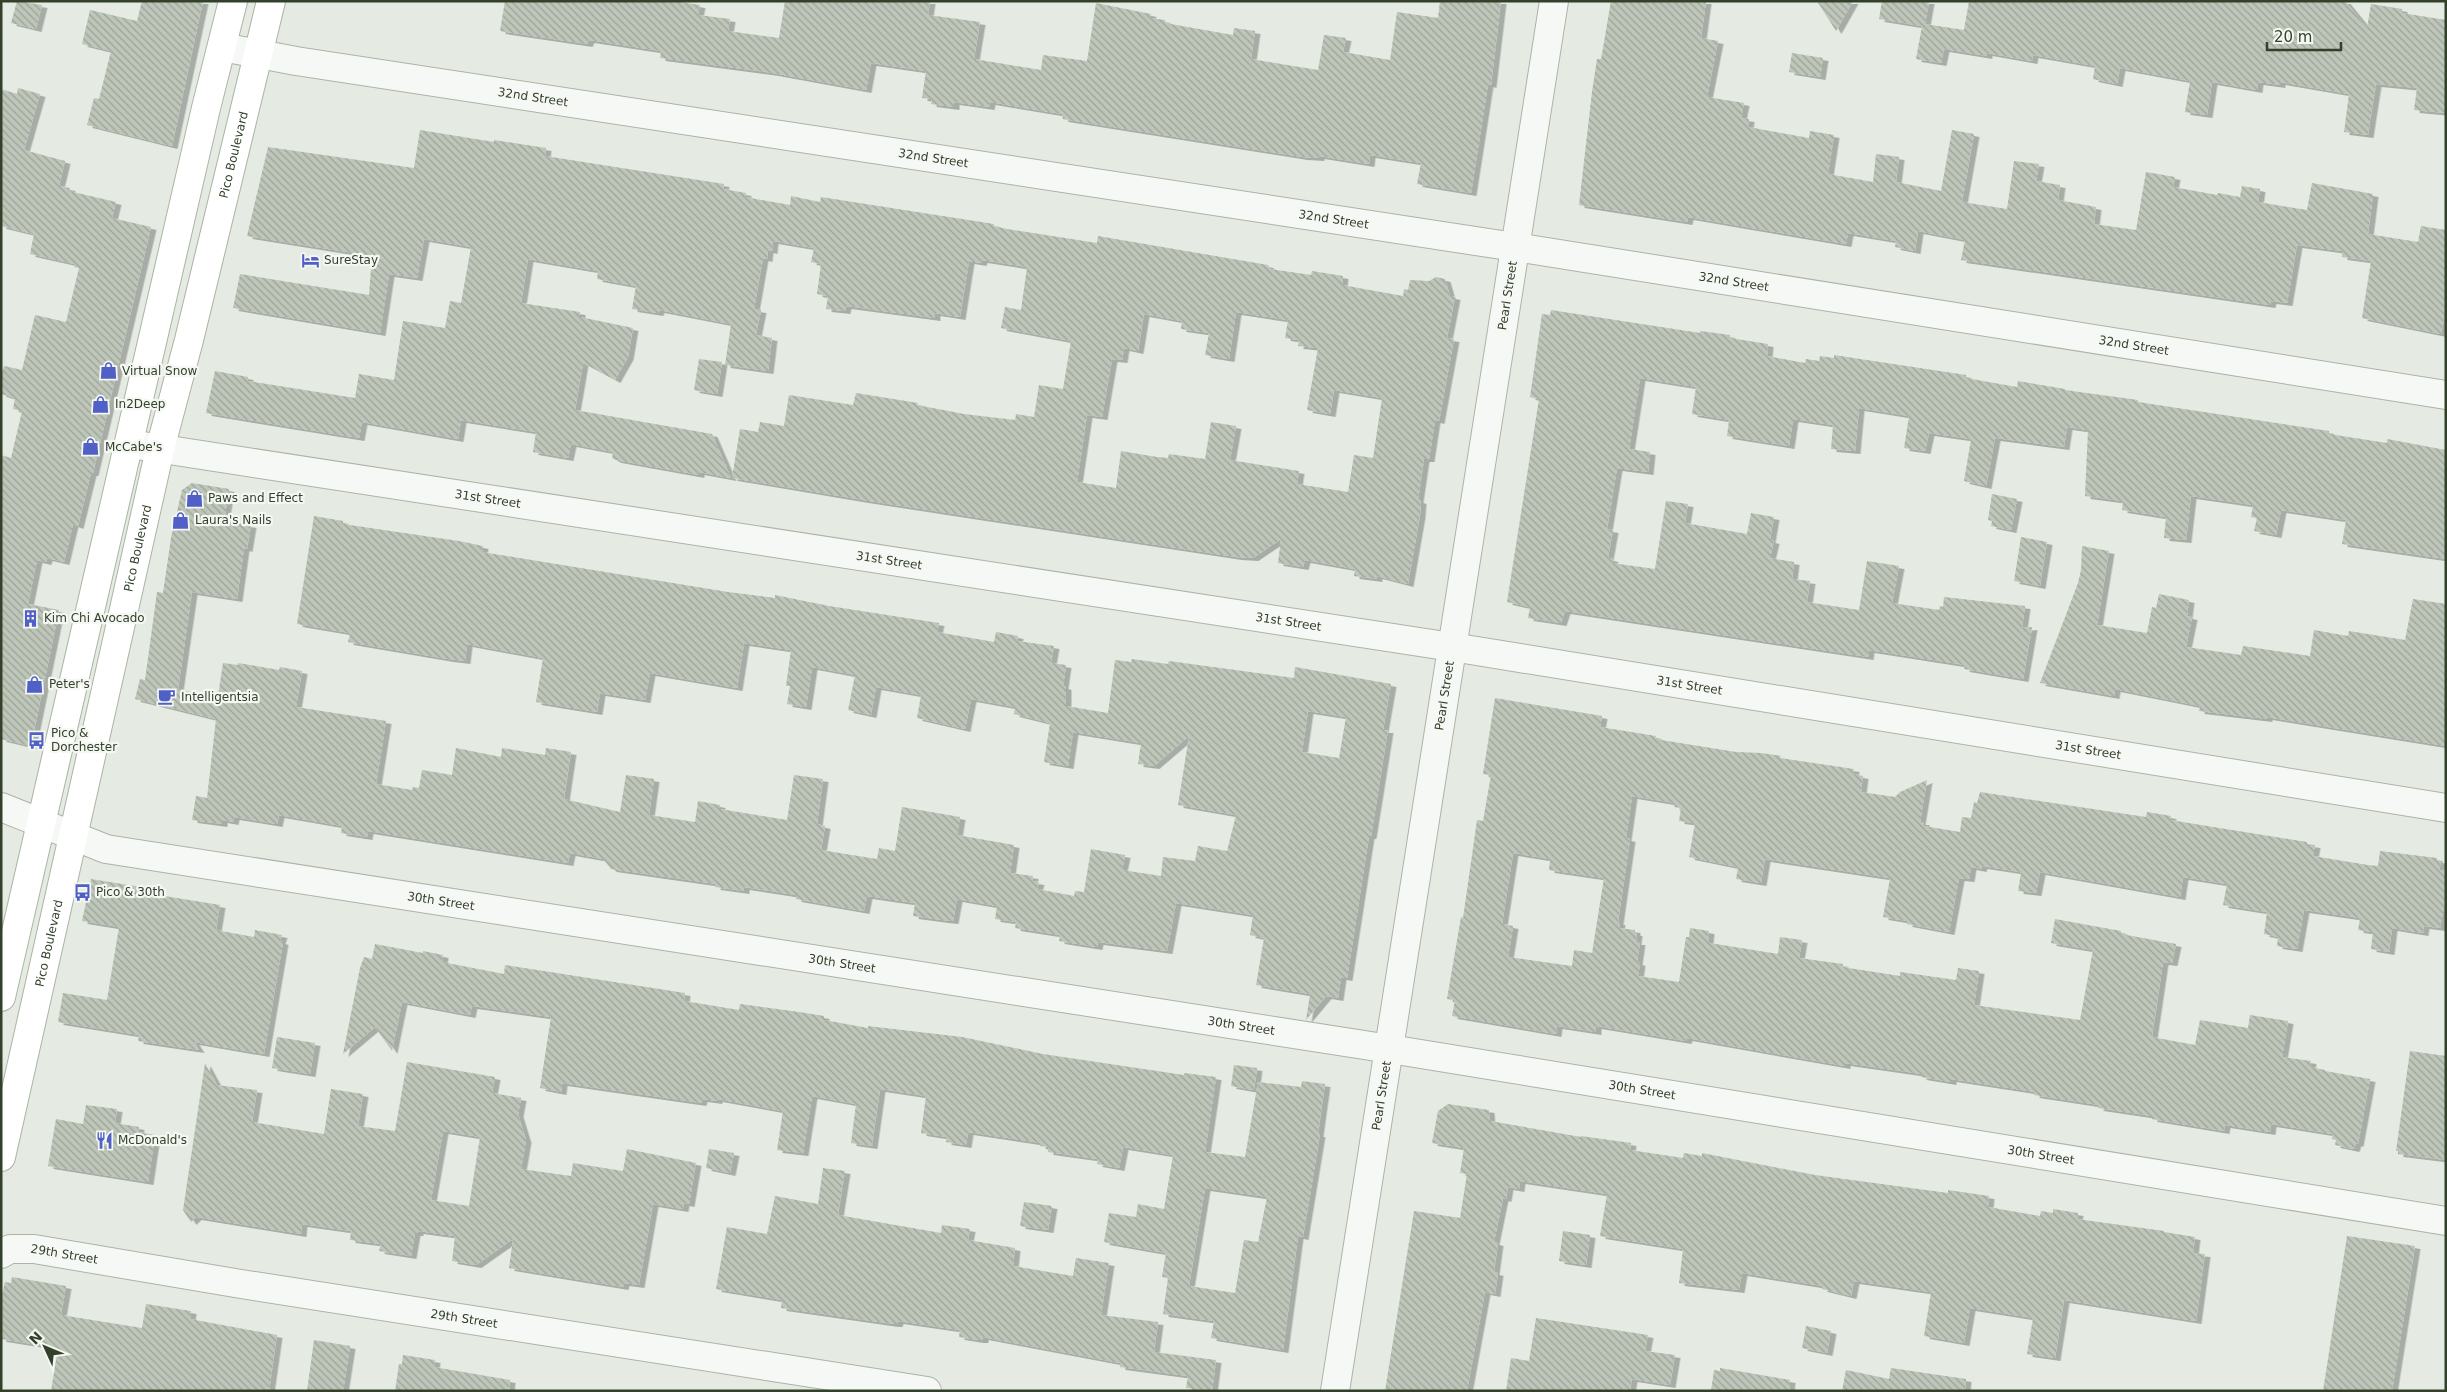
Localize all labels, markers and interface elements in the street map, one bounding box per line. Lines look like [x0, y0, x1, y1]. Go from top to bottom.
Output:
scale bar [2267, 20, 2341, 52]
text: 20 m [2274, 28, 2312, 46]
street label: 32nd Street [497, 85, 569, 109]
street label: Pico Boulevard [217, 110, 251, 200]
street label: 32nd Street [897, 146, 970, 171]
street label: 32nd Street [1298, 207, 1370, 232]
hotel icon: SureStay [300, 250, 320, 270]
place label: SureStay [324, 253, 378, 267]
street label: Pearl Street [1495, 259, 1520, 331]
street label: 32nd Street [1698, 269, 1770, 294]
street label: 32nd Street [2098, 333, 2170, 358]
shop icon: Virtual Snow [98, 361, 118, 381]
place label: Virtual Snow [122, 364, 198, 378]
shop icon: In2Deep [91, 394, 111, 414]
place label: In2Deep [115, 397, 165, 411]
shop icon: McCabe's [81, 437, 101, 457]
place label: McCabe's [105, 440, 162, 454]
street label: 31st Street [454, 487, 522, 511]
shop icon: Paws and Effect [184, 488, 204, 508]
place label: Paws and Effect [208, 491, 303, 505]
street label: Pico Boulevard [121, 503, 154, 593]
shop icon: Laura's Nails [171, 510, 191, 530]
place label: Laura's Nails [195, 513, 272, 527]
street label: 31st Street [855, 549, 923, 573]
building icon: Kim Chi Avocado [20, 608, 40, 628]
street label: 31st Street [1254, 610, 1323, 634]
place label: Kim Chi Avocado [44, 611, 145, 625]
street label: Pearl Street [1432, 660, 1457, 731]
street label: 31st Street [1655, 673, 1724, 698]
shop icon: Peter's [25, 674, 45, 694]
place label: Peter's [49, 677, 90, 691]
cafe icon: Intelligentsia [157, 687, 177, 707]
place label: Intelligentsia [181, 690, 258, 704]
place label: Pico & Dorchester [51, 726, 117, 754]
bus stop icon: Pico & Dorchester [27, 730, 47, 750]
street label: 31st Street [2054, 738, 2122, 762]
bus stop icon: Pico & 30th [72, 882, 92, 902]
place label: Pico & 30th [96, 885, 165, 899]
street label: 30th Street [406, 889, 476, 913]
street label: Pico Boulevard [32, 898, 66, 988]
street label: 30th Street [807, 952, 877, 976]
street label: 30th Street [1207, 1014, 1276, 1038]
street label: Pearl Street [1369, 1060, 1394, 1131]
street label: 30th Street [1607, 1078, 1677, 1102]
restaurant icon: McDonald's [94, 1130, 114, 1150]
place label: McDonald's [118, 1133, 187, 1147]
street label: 30th Street [2006, 1143, 2076, 1167]
street label: 29th Street [30, 1242, 99, 1267]
street label: 29th Street [429, 1307, 499, 1331]
north arrow [20, 1322, 70, 1372]
text: N [26, 1328, 45, 1348]

